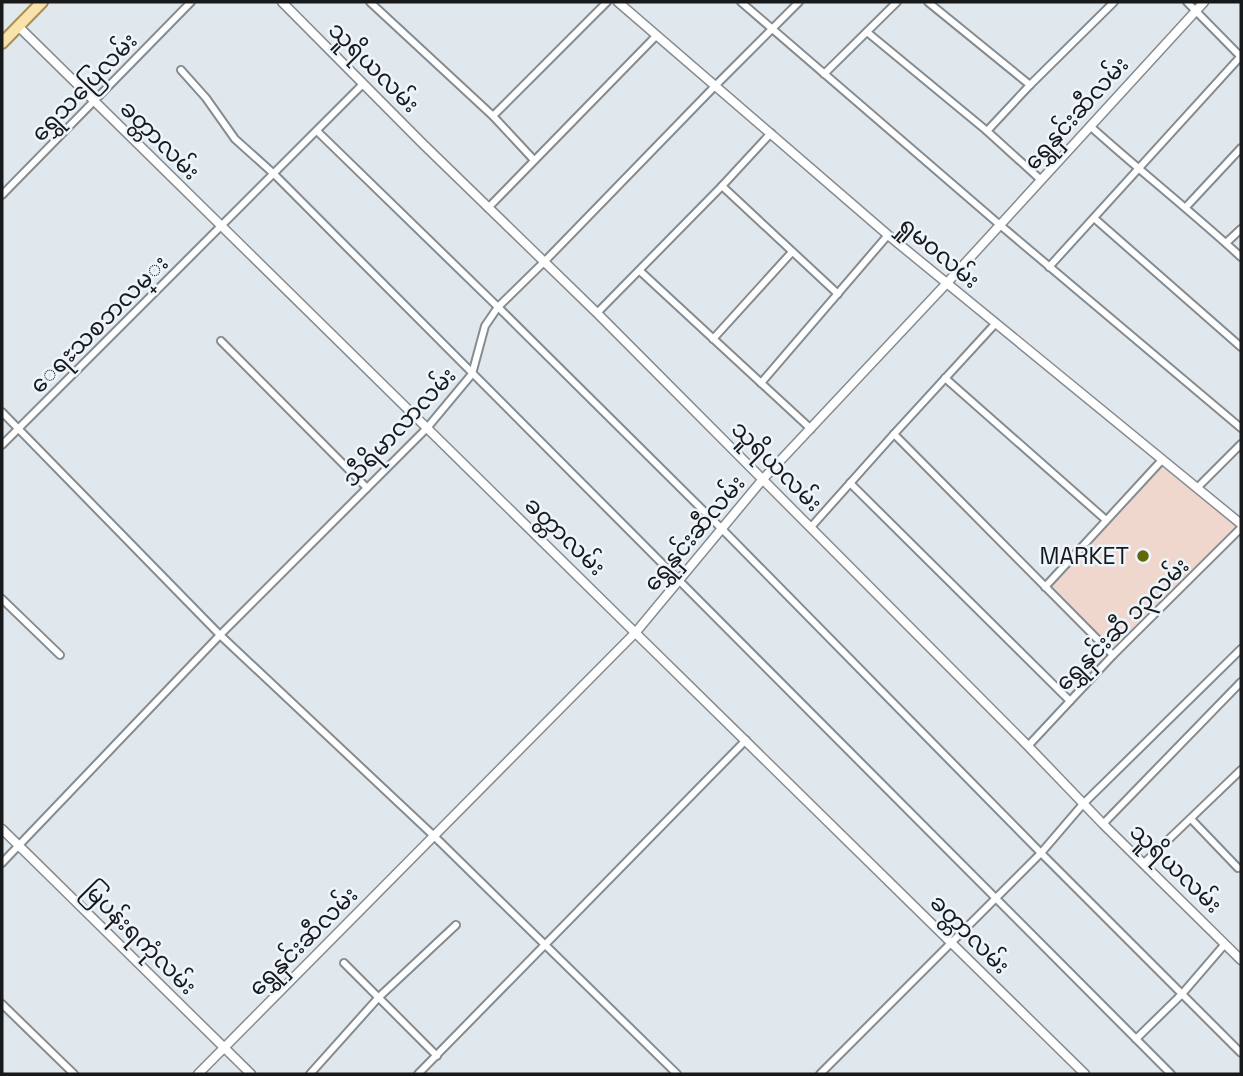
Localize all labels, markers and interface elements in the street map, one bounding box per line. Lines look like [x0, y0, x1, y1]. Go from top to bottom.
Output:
street label: သူရိယလမ်း [319, 14, 427, 122]
street label: ရွှေသပြေလမ်း [24, 25, 146, 151]
street label: ရွှေနှင်းဆီလမ်း [1016, 49, 1138, 179]
street label: ခတ္တာလမ်း [111, 93, 207, 189]
street label: ရှုမဝလမ်း [889, 208, 987, 298]
street label: ေရႊသစၥာလမ္း [23, 248, 177, 402]
street label: သီရိမာလာလမ်း [335, 360, 465, 496]
street label: သူရိယလမ်း [722, 413, 830, 521]
street label: ရွှေနှင်းဆီလမ်း [636, 468, 754, 600]
street label: ခတ္တာလမ်း [515, 489, 613, 585]
place label: MARKET [1040, 541, 1129, 571]
marker: MARKET [1135, 548, 1151, 564]
street label: ရွှေနှင်းဆီ ၁၃လမ်း [1048, 550, 1198, 700]
street label: သူရိယလမ်း [1121, 816, 1229, 922]
street label: မြပန်းရကုံလမ်း [74, 874, 204, 1004]
street label: ရွှေနှင်းဆီလမ်း [241, 879, 367, 1005]
street label: ခတ္တာလမ်း [921, 887, 1017, 983]

